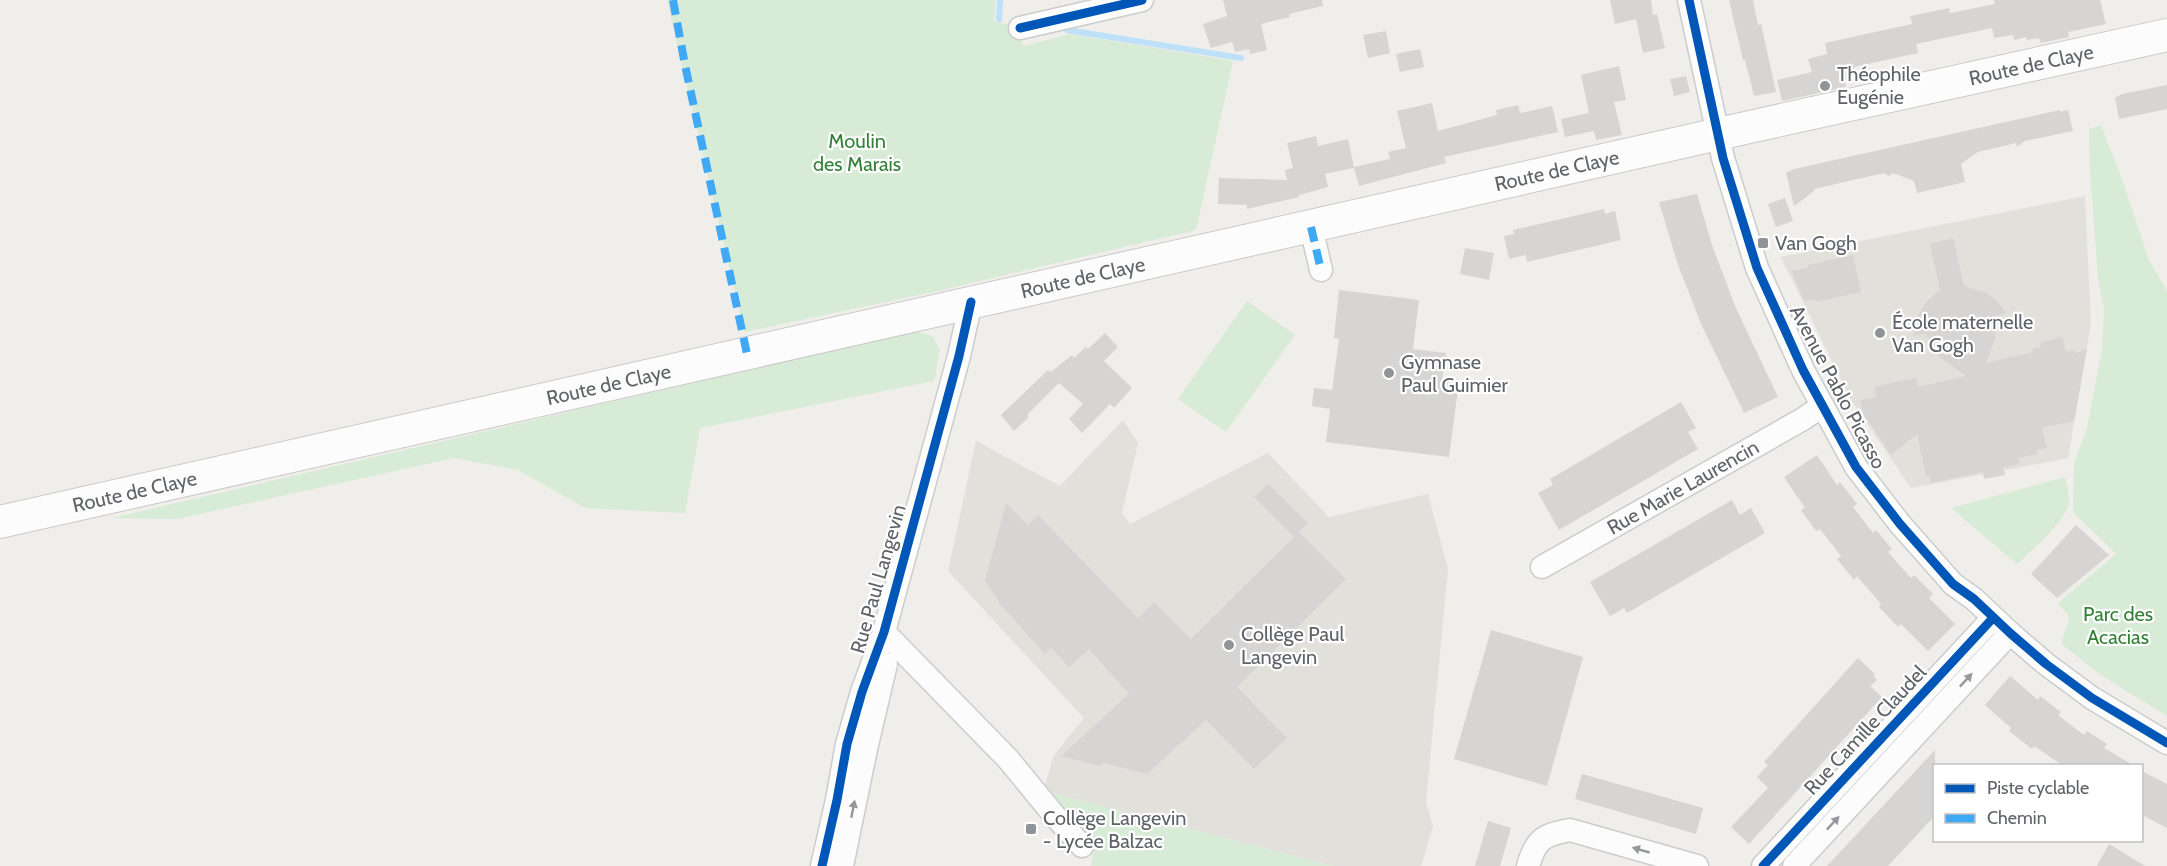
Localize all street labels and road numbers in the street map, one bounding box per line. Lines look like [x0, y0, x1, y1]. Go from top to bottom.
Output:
street label: Route de Claye [1967, 40, 2096, 90]
street label: Route de Claye [1492, 145, 1621, 196]
street label: Route de Claye [1018, 252, 1147, 303]
street label: Avenue Pablo Picasso [1785, 301, 1891, 473]
street label: Route de Claye [544, 359, 673, 410]
street label: Rue Marie Laurencin [1603, 435, 1763, 540]
street label: Route de Claye [70, 466, 199, 517]
street label: Rue Paul Langevin [845, 502, 911, 656]
street label: Rue Camille Claudel [1799, 660, 1931, 800]

